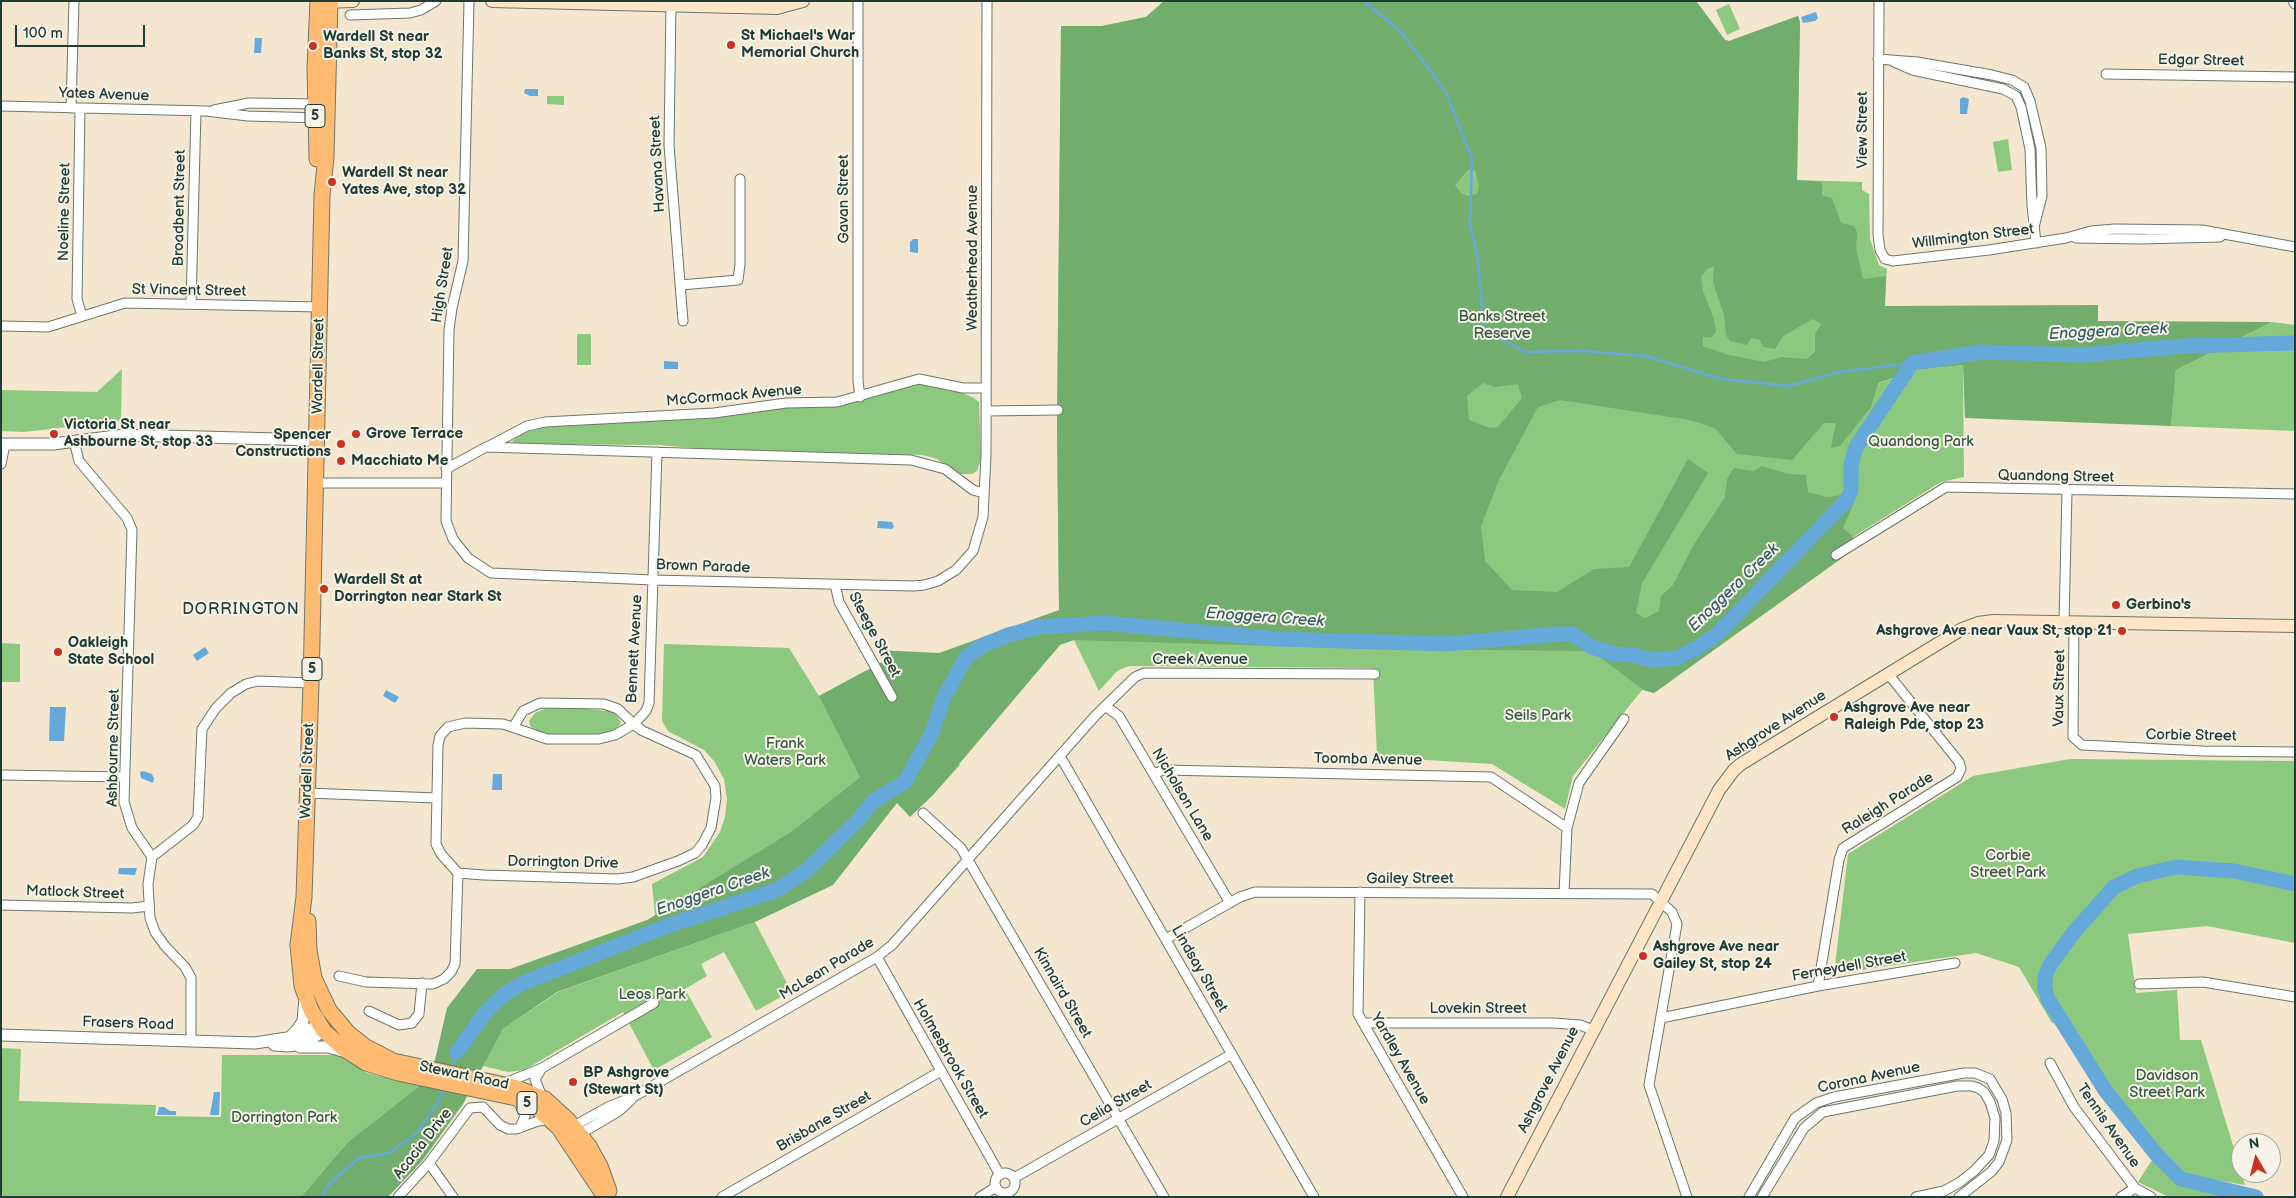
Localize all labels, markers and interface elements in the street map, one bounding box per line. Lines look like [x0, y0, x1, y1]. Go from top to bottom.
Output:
scale bar [18, 15, 148, 47]
text: 100 m [23, 24, 63, 43]
place label: St Michael's War Memorial Church [741, 27, 859, 62]
place label: Wardell St near Banks St, stop 32 [323, 28, 442, 63]
marker: St Michael's War Memorial Church [725, 39, 737, 51]
marker: Wardell St near Banks St, stop 32 [307, 40, 319, 52]
street label: Edgar Street [2158, 51, 2244, 71]
street label: Yates Avenue [58, 84, 150, 106]
street label: View Street [1854, 92, 1872, 168]
road number: 5 [305, 104, 325, 128]
street label: Havana Street [646, 115, 670, 213]
street label: Broadbent Street [170, 150, 190, 266]
street label: Gavan Street [835, 155, 853, 243]
street label: Noeline Street [55, 163, 75, 261]
place label: Wardell St near Yates Ave, stop 32 [342, 164, 466, 199]
marker: Wardell St near Yates Ave, stop 32 [326, 176, 338, 188]
street label: Weatherhead Avenue [964, 185, 982, 331]
street label: Willmington Street [1911, 221, 2035, 253]
street label: High Street [428, 246, 458, 324]
street label: St Vincent Street [132, 281, 246, 301]
park label: Banks Street Reserve [1458, 308, 1546, 343]
street label: Wardell Street [309, 318, 329, 414]
water label: Enoggera Creek [2048, 319, 2168, 345]
street label: McCormack Avenue [665, 381, 803, 411]
place label: Victoria St near Ashbourne St, stop 33 [64, 416, 213, 451]
place label: Grove Terrace [366, 425, 463, 443]
place label: Spencer Constructions [235, 426, 331, 461]
marker: Victoria St near Ashbourne St, stop 33 [48, 428, 60, 440]
marker: Grove Terrace [350, 428, 362, 440]
park label: Quandong Park [1868, 433, 1974, 451]
marker: Spencer Constructions [335, 438, 347, 450]
place label: Macchiato Me [351, 452, 448, 470]
marker: Macchiato Me [335, 455, 347, 467]
street label: Quandong Street [1998, 467, 2114, 487]
water label: Enoggera Creek [1685, 540, 1783, 636]
street label: Brown Parade [655, 556, 751, 578]
place label: Wardell St at Dorrington near Stark St [334, 571, 501, 606]
marker: Wardell St at Dorrington near Stark St [318, 583, 330, 595]
street label: Steege Street [844, 589, 904, 681]
street label: Bennett Avenue [623, 594, 647, 704]
place label: Gerbino's [2126, 596, 2191, 614]
marker: Gerbino's [2110, 599, 2122, 611]
district label: DORRINGTON [181, 600, 301, 620]
water label: Enoggera Creek [1205, 604, 1325, 632]
place label: Ashgrove Ave near Vaux St, stop 21 [1876, 622, 2112, 640]
marker: Ashgrove Ave near Vaux St, stop 21 [2116, 625, 2128, 637]
place label: Oakleigh State School [68, 634, 154, 669]
marker: Oakleigh State School [52, 646, 64, 658]
street label: Vaux Street [2050, 649, 2070, 727]
street label: Creek Avenue [1152, 651, 1248, 669]
road number: 5 [302, 658, 322, 681]
street label: Ashgrove Avenue [1722, 687, 1830, 765]
street label: Ashbourne Street [104, 689, 124, 807]
place label: Ashgrove Ave near Raleigh Pde, stop 23 [1844, 699, 1984, 734]
park label: Seils Park [1505, 707, 1571, 725]
marker: Ashgrove Ave near Raleigh Pde, stop 23 [1828, 711, 1840, 723]
street label: Wardell Street [297, 723, 319, 819]
street label: Corbie Street [2146, 726, 2236, 746]
park label: Frank Waters Park [744, 735, 826, 770]
street label: Nicholson Lane [1147, 745, 1217, 845]
street label: Toomba Avenue [1314, 750, 1422, 770]
street label: Raleigh Parade [1839, 769, 1937, 839]
park label: Corbie Street Park [1970, 847, 2046, 882]
street label: Dorrington Drive [507, 853, 619, 873]
water label: Enoggera Creek [654, 864, 772, 920]
street label: Gailey Street [1366, 870, 1454, 888]
street label: Matlock Street [26, 882, 124, 904]
street label: Lindsay Street [1167, 922, 1231, 1016]
street label: McLean Parade [776, 934, 878, 1004]
place label: Ashgrove Ave near Gailey St, stop 24 [1653, 938, 1779, 973]
street label: Kinnaird Street [1029, 945, 1095, 1041]
street label: Ferneydell Street [1790, 948, 1908, 986]
marker: Ashgrove Ave near Gailey St, stop 24 [1637, 950, 1649, 962]
park label: Leos Park [618, 986, 686, 1004]
street label: Holmesbrook Street [909, 996, 991, 1122]
street label: Lovekin Street [1429, 1000, 1527, 1018]
street label: Yardley Avenue [1366, 1010, 1434, 1108]
street label: Frasers Road [82, 1013, 174, 1035]
street label: Ashgrove Avenue [1514, 1024, 1584, 1136]
street label: Stewart Road [418, 1058, 510, 1094]
street label: Corona Avenue [1816, 1058, 1922, 1098]
place label: BP Ashgrove (Stewart St) [583, 1064, 669, 1099]
park label: Davidson Street Park [2129, 1067, 2205, 1102]
marker: BP Ashgrove (Stewart St) [567, 1076, 579, 1088]
street label: Celia Street [1077, 1076, 1155, 1132]
street label: Tennis Avenue [2072, 1080, 2144, 1172]
street label: Brisbane Street [774, 1088, 874, 1156]
road number: 5 [517, 1092, 537, 1114]
street label: Acacia Drive [390, 1105, 456, 1183]
park label: Dorrington Park [231, 1109, 337, 1127]
north arrow [2231, 1133, 2281, 1183]
text: N [2248, 1134, 2260, 1153]

